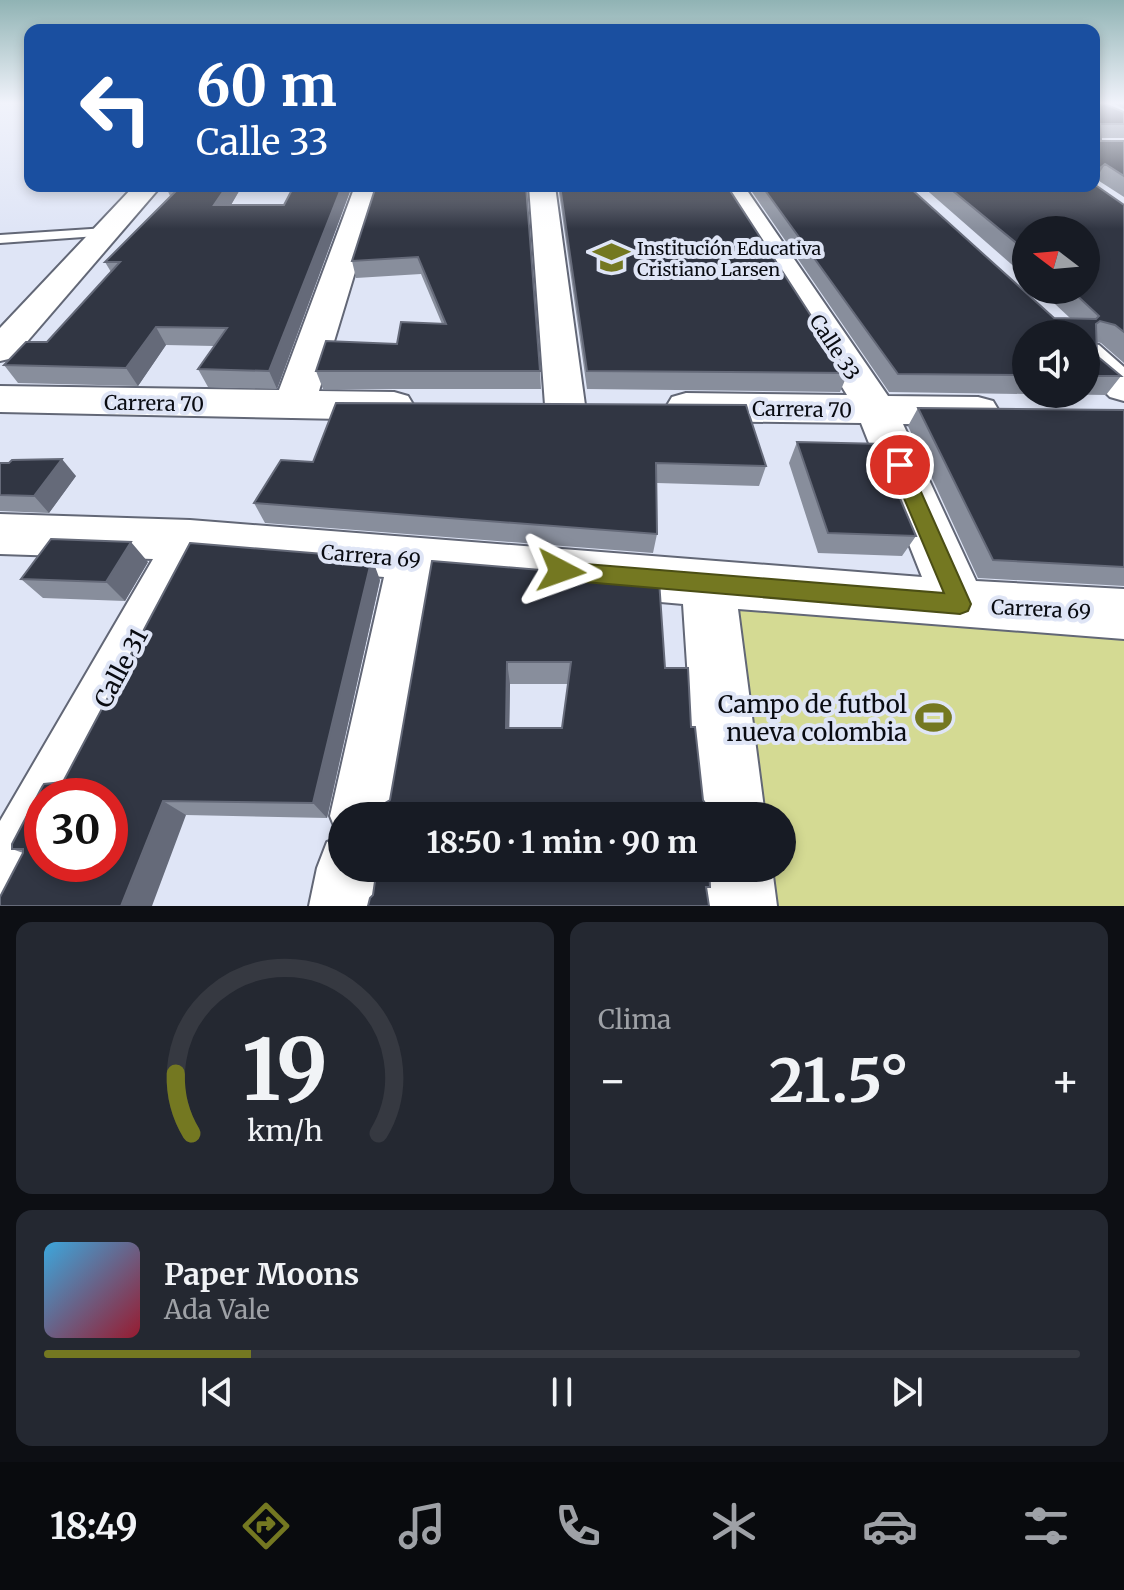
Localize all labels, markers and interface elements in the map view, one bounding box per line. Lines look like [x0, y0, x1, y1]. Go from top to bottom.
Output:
text: 60 m [196, 51, 337, 121]
icon: left [64, 56, 168, 160]
text: Calle 33 [196, 120, 329, 165]
north arrow [1012, 216, 1100, 304]
map controls [1012, 216, 1100, 408]
place label: Institución Educativa Cristiano Larsen [637, 237, 822, 281]
school or university icon: Institución Educativa Cristiano Larsen [592, 239, 630, 277]
street label: Calle 33 [804, 309, 866, 385]
button: sound [1012, 320, 1100, 408]
street label: Carrera 70 [104, 390, 204, 416]
street label: Carrera 70 [752, 396, 852, 422]
pin [866, 431, 934, 499]
icon: arrive [878, 443, 922, 487]
position arrow [519, 529, 603, 613]
street label: Carrera 69 [320, 539, 422, 573]
street label: Carrera 69 [990, 594, 1092, 624]
street label: Calle 31 [87, 623, 155, 713]
place label: Campo de futbol nueva colombia [718, 689, 907, 748]
sports icon: Campo de futbol nueva colombia [914, 699, 952, 737]
speed limit sign: 30 [24, 778, 128, 882]
text: 18:50 · 1 min · 90 m [427, 823, 697, 861]
text: Clima [598, 1003, 671, 1036]
text: 19 [242, 1018, 328, 1123]
text: 21.5° [769, 1043, 909, 1118]
text: − [598, 1053, 627, 1108]
text: + [1051, 1053, 1080, 1108]
text: km/h [247, 1113, 323, 1149]
text: Paper Moons [164, 1255, 359, 1293]
text: Ada Vale [164, 1293, 270, 1326]
icon: previous [195, 1370, 239, 1414]
icon: pause [540, 1370, 584, 1414]
icon: next [885, 1370, 929, 1414]
icon: directions [238, 1498, 294, 1554]
icon: music [394, 1498, 450, 1554]
icon: phone [550, 1498, 606, 1554]
icon: climate [706, 1498, 762, 1554]
icon: car [862, 1498, 918, 1554]
icon: filters [1018, 1498, 1074, 1554]
text: 18:49 [50, 1504, 138, 1549]

